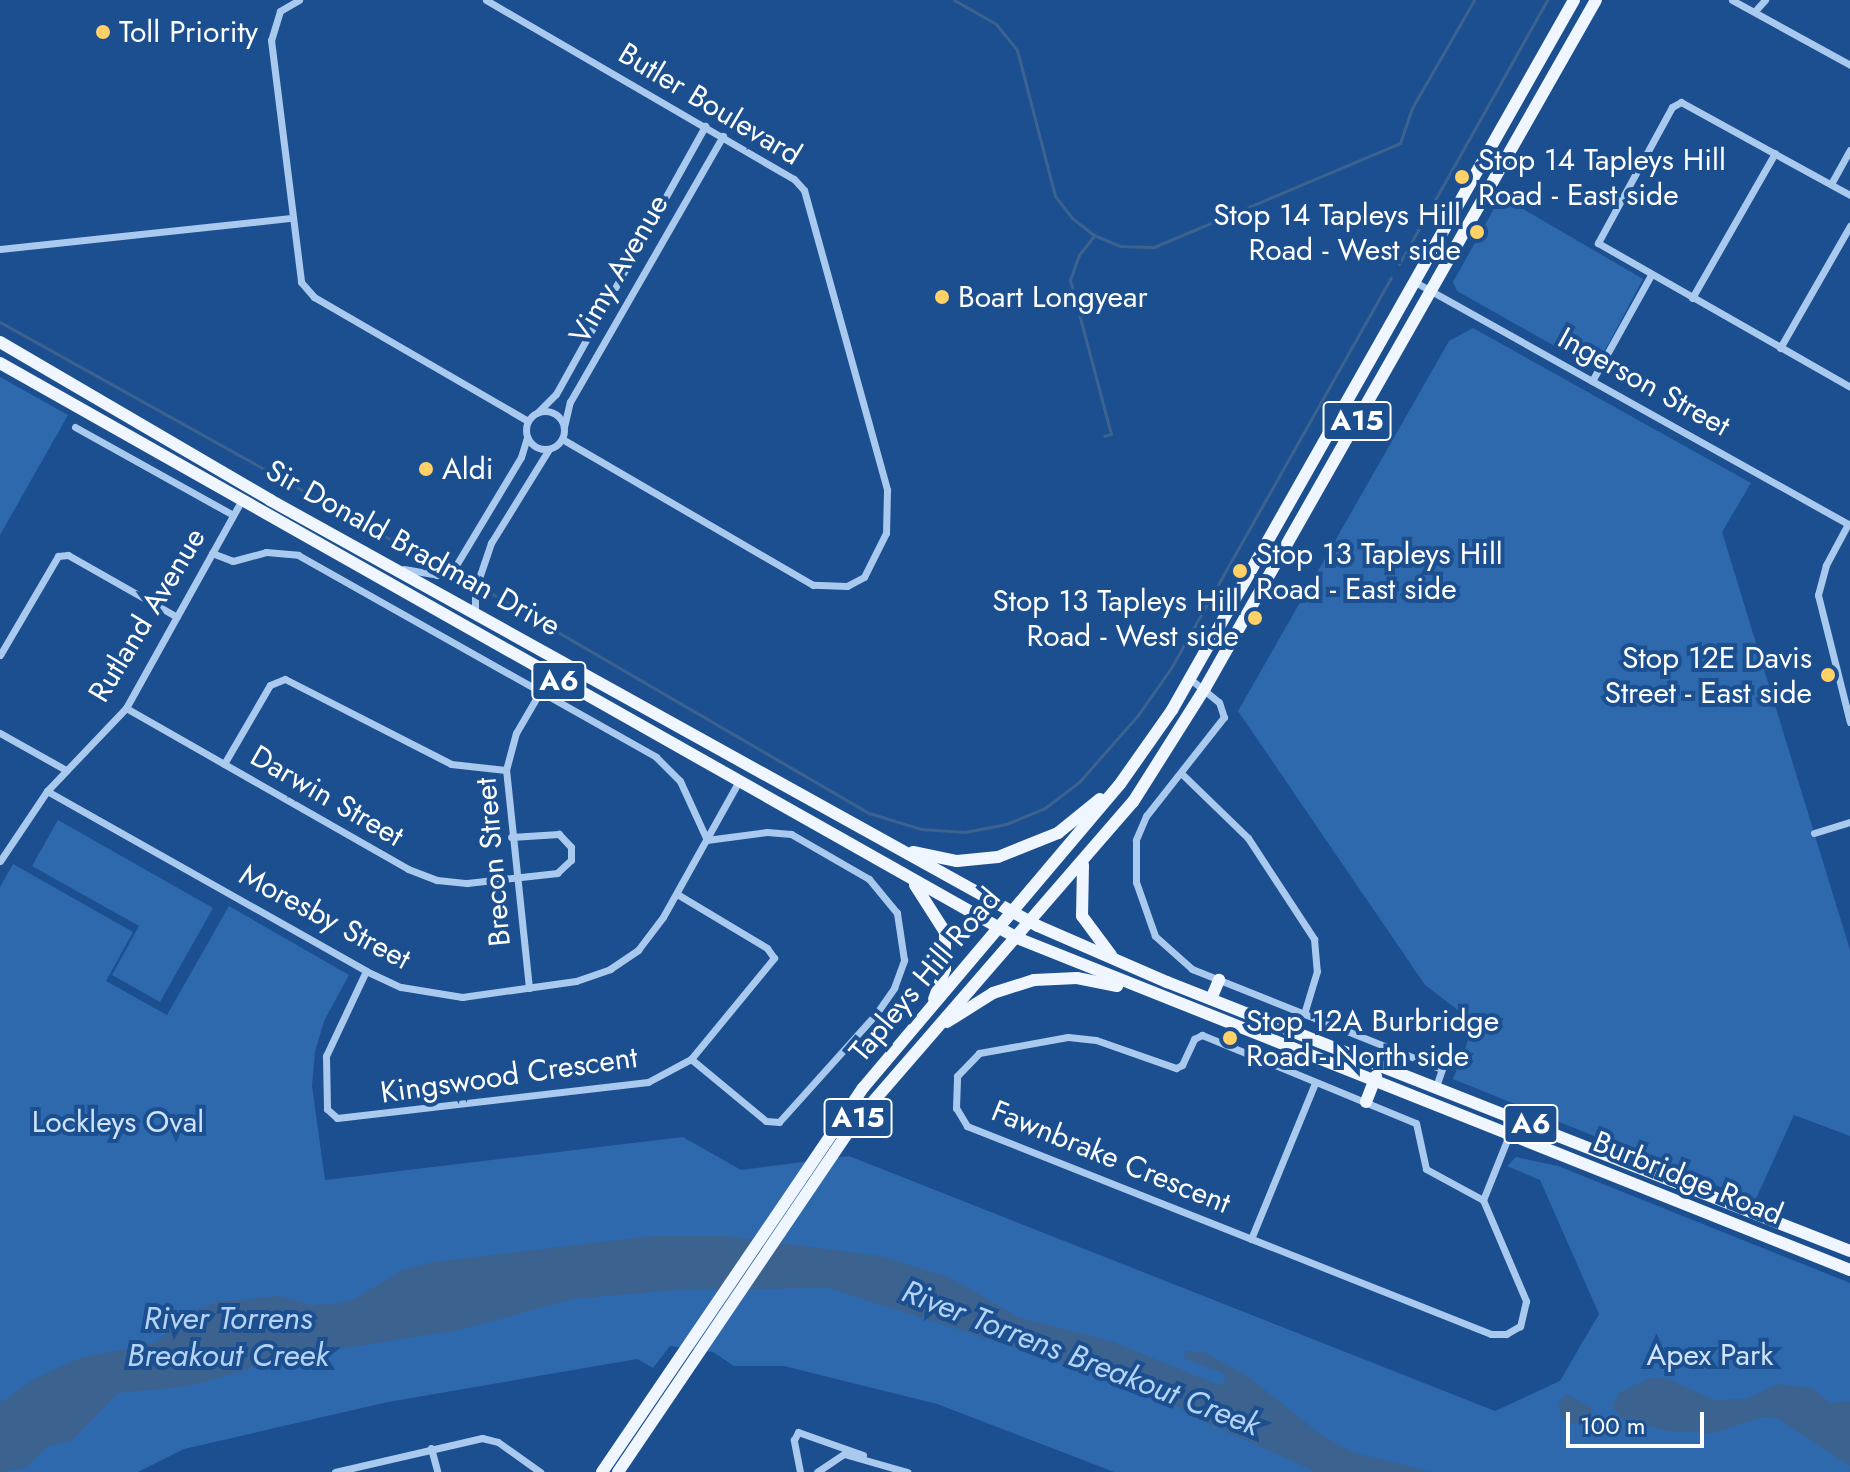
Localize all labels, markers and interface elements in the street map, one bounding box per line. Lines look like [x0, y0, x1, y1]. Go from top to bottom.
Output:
place label: Toll Priority [119, 14, 258, 50]
marker: Toll Priority [94, 23, 112, 41]
street label: Butler Boulevard [612, 35, 808, 173]
place label: Stop 14 Tapleys Hill Road - East side [1478, 142, 1726, 212]
marker: Stop 14 Tapleys Hill Road - East side [1453, 168, 1471, 186]
street label: Vimy Avenue [562, 188, 676, 350]
place label: Stop 14 Tapleys Hill Road - West side [1213, 197, 1461, 268]
marker: Stop 14 Tapleys Hill Road - West side [1468, 223, 1486, 241]
place label: Boart Longyear [958, 279, 1148, 315]
marker: Boart Longyear [933, 288, 951, 306]
street label: Ingerson Street [1552, 320, 1736, 444]
road number: A15 [1321, 397, 1393, 445]
place label: Aldi [442, 451, 494, 487]
street label: Sir Donald Bradman Drive [259, 452, 567, 644]
marker: Aldi [417, 460, 435, 478]
street label: Rutland Avenue [81, 522, 213, 708]
place label: Stop 13 Tapleys Hill Road - East side [1256, 536, 1503, 606]
marker: Stop 13 Tapleys Hill Road - East side [1231, 562, 1249, 580]
place label: Stop 13 Tapleys Hill Road - West side [992, 583, 1239, 654]
marker: Stop 13 Tapleys Hill Road - West side [1246, 609, 1264, 627]
place label: Stop 12E Davis Street - East side [1604, 640, 1812, 710]
road number: A6 [531, 657, 587, 705]
marker: Stop 12E Davis Street - East side [1819, 666, 1837, 684]
street label: Darwin Street [244, 738, 410, 854]
street label: Brecon Street [468, 776, 518, 948]
street label: Moresby Street [233, 857, 417, 977]
street label: Tapleys Hill Road [842, 881, 1008, 1069]
place label: Stop 12A Burbridge Road - North side [1246, 1003, 1499, 1074]
marker: Stop 12A Burbridge Road - North side [1221, 1029, 1239, 1047]
street label: Kingswood Crescent [378, 1039, 640, 1111]
street label: Fawnbrake Crescent [986, 1093, 1236, 1221]
road number: A15 [822, 1094, 894, 1142]
road number: A6 [1503, 1100, 1559, 1148]
park label: Lockleys Oval [32, 1104, 204, 1140]
street label: Burbridge Road [1588, 1124, 1788, 1232]
water label: River Torrens Breakout Creek [897, 1272, 1265, 1444]
water label: River Torrens Breakout Creek [127, 1300, 329, 1375]
park label: Apex Park [1647, 1337, 1773, 1373]
scale bar [1570, 1396, 1708, 1446]
text: 100 m [1580, 1408, 1646, 1443]

